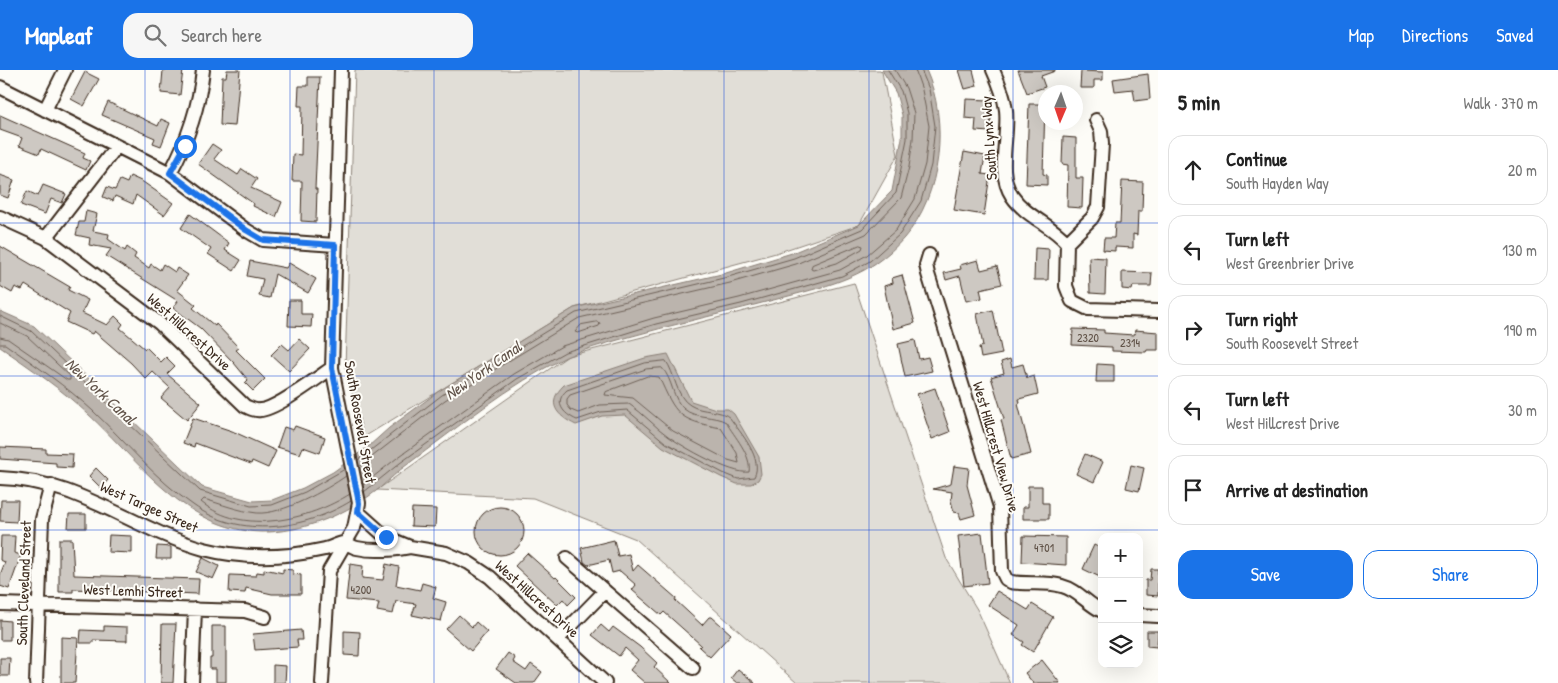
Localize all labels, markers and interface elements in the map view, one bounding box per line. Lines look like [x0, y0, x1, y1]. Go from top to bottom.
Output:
search box [123, 13, 473, 58]
text: Mapleaf [25, 19, 93, 51]
icon: search [141, 21, 169, 49]
text: Search here [181, 22, 262, 48]
text: Map [1349, 23, 1374, 48]
text: Directions [1402, 23, 1468, 48]
text: Saved [1496, 23, 1533, 48]
north arrow [1038, 85, 1083, 130]
text: 5 min [1178, 88, 1220, 117]
text: Walk · 370 m [1464, 92, 1538, 114]
street label: South Lynx Way [975, 95, 1002, 181]
route start [174, 135, 197, 158]
text: Continue [1226, 146, 1287, 172]
icon: ahead [1179, 156, 1207, 184]
text: 20 m [1508, 159, 1537, 181]
text: South Hayden Way [1226, 172, 1329, 194]
text: Turn left [1226, 226, 1289, 252]
icon: left [1179, 236, 1207, 264]
text: 130 m [1502, 239, 1537, 261]
text: West Greenbrier Drive [1226, 252, 1354, 274]
street label: West Hillcrest Drive [143, 288, 236, 375]
text: Turn right [1226, 306, 1297, 332]
icon: right [1179, 316, 1207, 344]
text: 190 m [1504, 319, 1537, 341]
house number: 2320 [1077, 329, 1099, 346]
text: South Roosevelt Street [1226, 332, 1358, 354]
house number: 2314 [1120, 334, 1140, 351]
water label: New York Canal [440, 335, 526, 404]
water label: New York Canal [61, 353, 142, 430]
street label: South Roosevelt Street [339, 359, 382, 486]
street label: West Hillcrest View Drive [968, 379, 1025, 515]
text: Turn left [1226, 386, 1289, 412]
icon: left [1179, 396, 1207, 424]
text: 30 m [1508, 399, 1537, 421]
text: West Hillcrest Drive [1226, 412, 1340, 434]
street label: West Targee Street [97, 476, 202, 538]
icon: arrive [1179, 476, 1207, 504]
text: Arrive at destination [1226, 477, 1368, 503]
street label: South Cleveland Street [11, 519, 36, 646]
route end [375, 526, 398, 549]
map controls [1098, 533, 1143, 668]
button: + [1098, 533, 1143, 578]
house number: 4701 [1034, 539, 1054, 556]
button: Save [1178, 550, 1353, 599]
button: Share [1363, 550, 1538, 599]
street label: West Hillcrest Drive [491, 555, 584, 642]
street label: West Lemhi Street [83, 578, 184, 603]
button: − [1098, 578, 1143, 623]
house number: 4200 [351, 581, 371, 598]
button: layers [1098, 623, 1143, 668]

